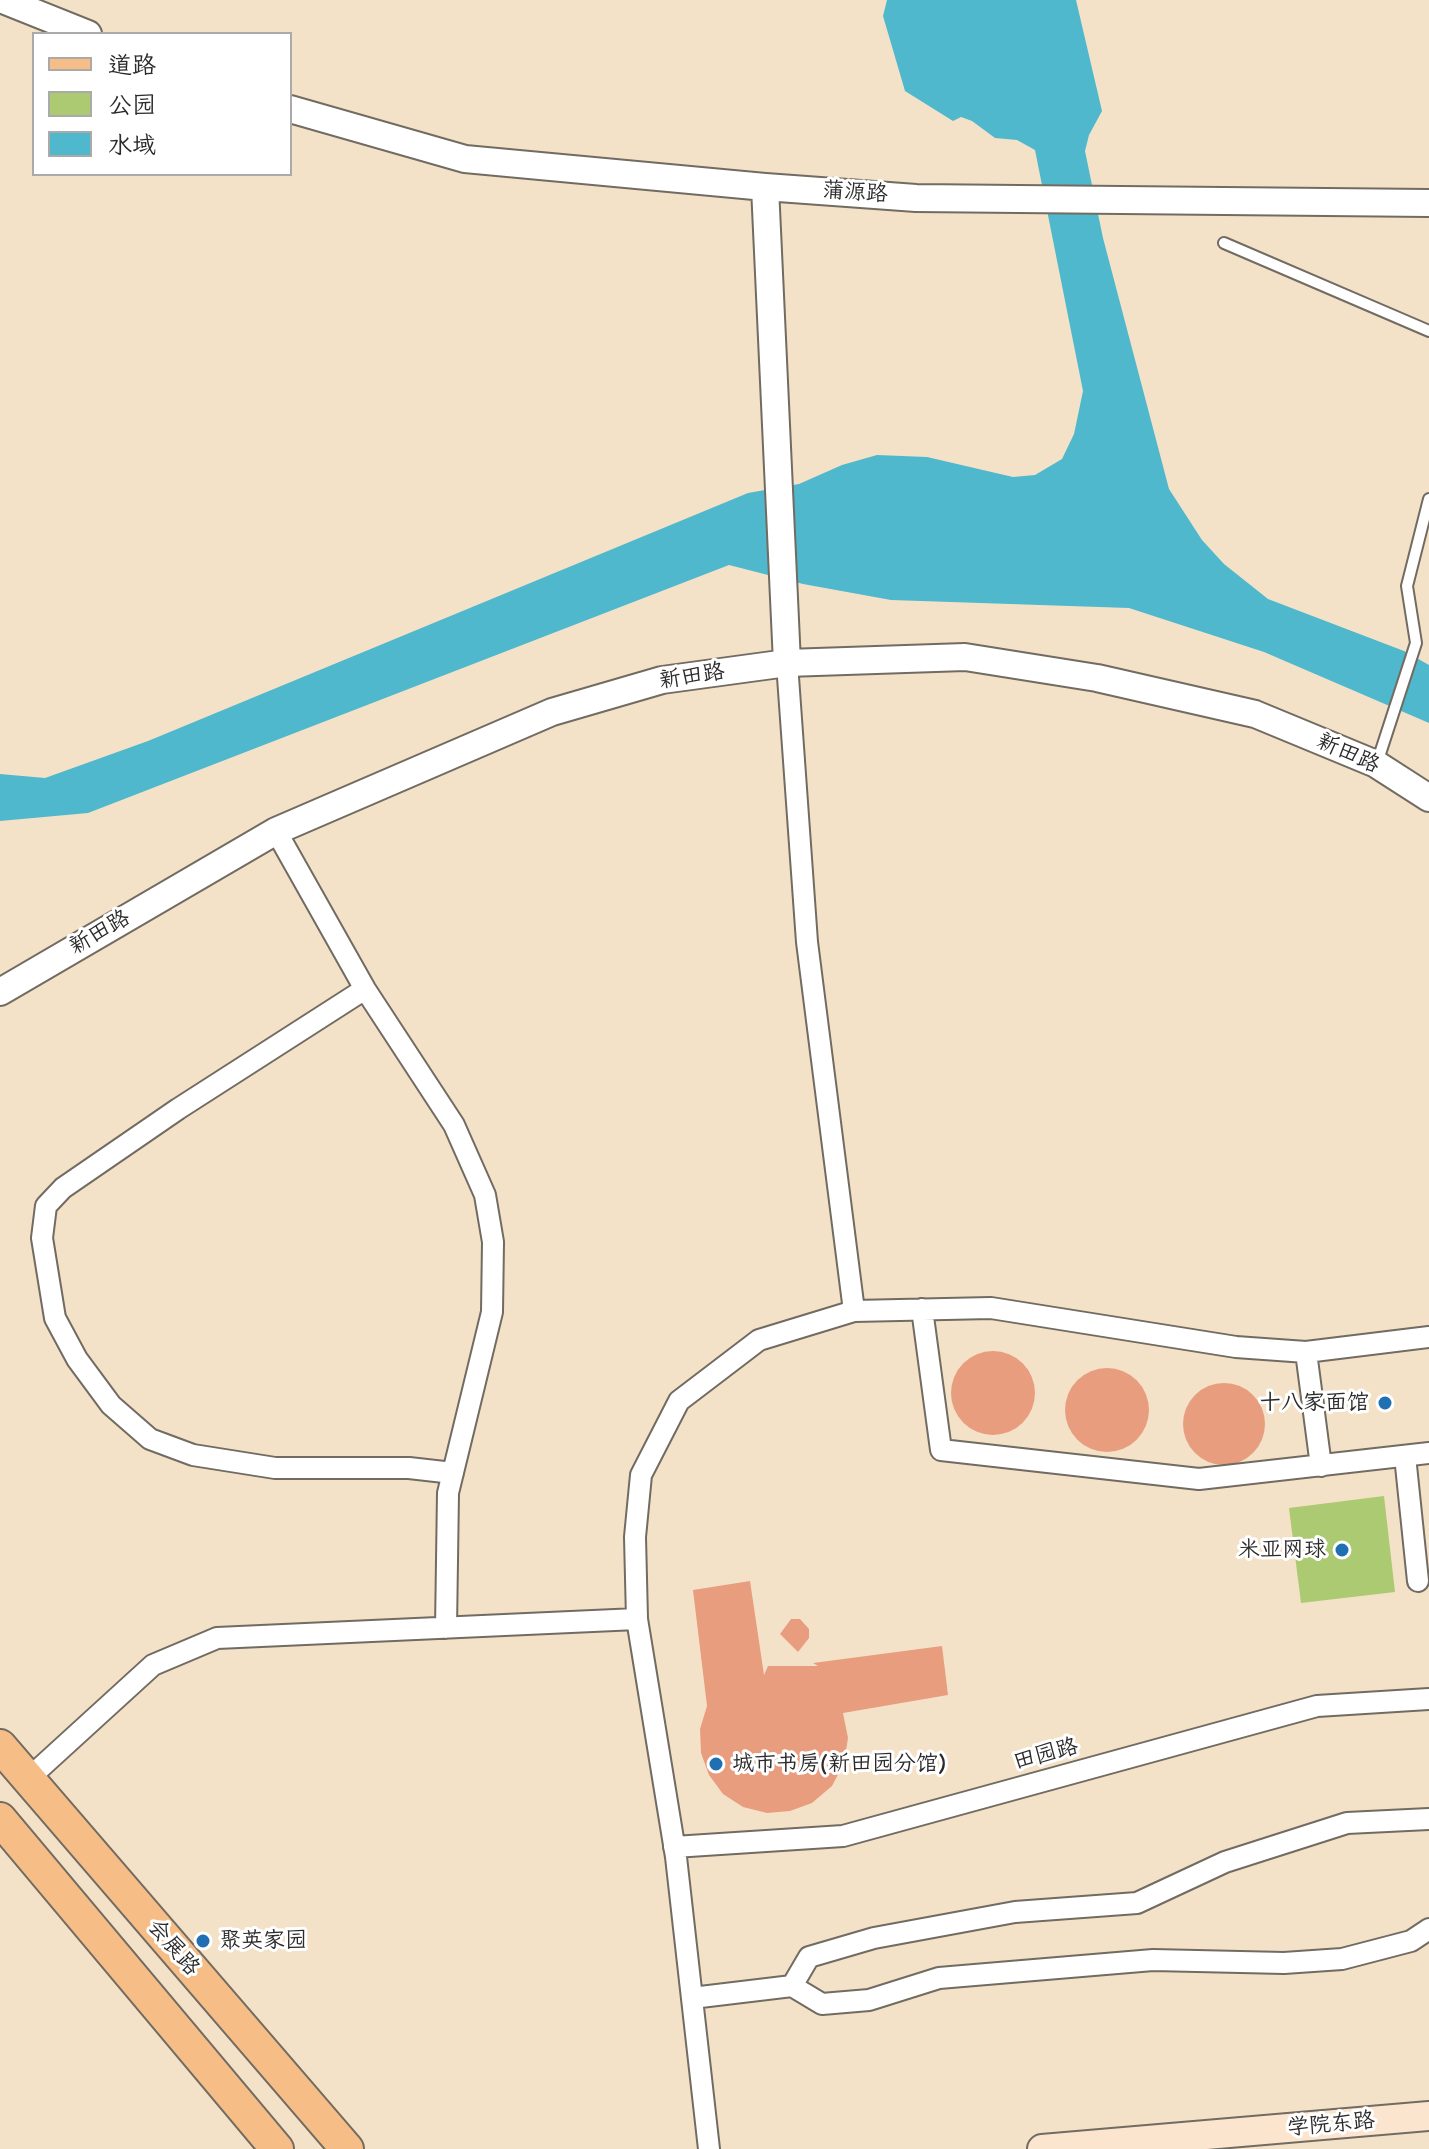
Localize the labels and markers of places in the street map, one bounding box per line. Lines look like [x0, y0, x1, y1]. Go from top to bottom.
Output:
place label: 十八家面馆 [1259, 1390, 1369, 1416]
marker: 十八家面馆 [1376, 1394, 1394, 1412]
place label: 米亚网球 [1238, 1537, 1326, 1563]
marker: 米亚网球 [1333, 1541, 1351, 1559]
place label: 城市书房(新田园分馆) [732, 1751, 946, 1777]
marker: 城市书房(新田园分馆) [707, 1755, 725, 1773]
place label: 聚英家园 [219, 1928, 307, 1954]
marker: 聚英家园 [194, 1932, 212, 1950]

